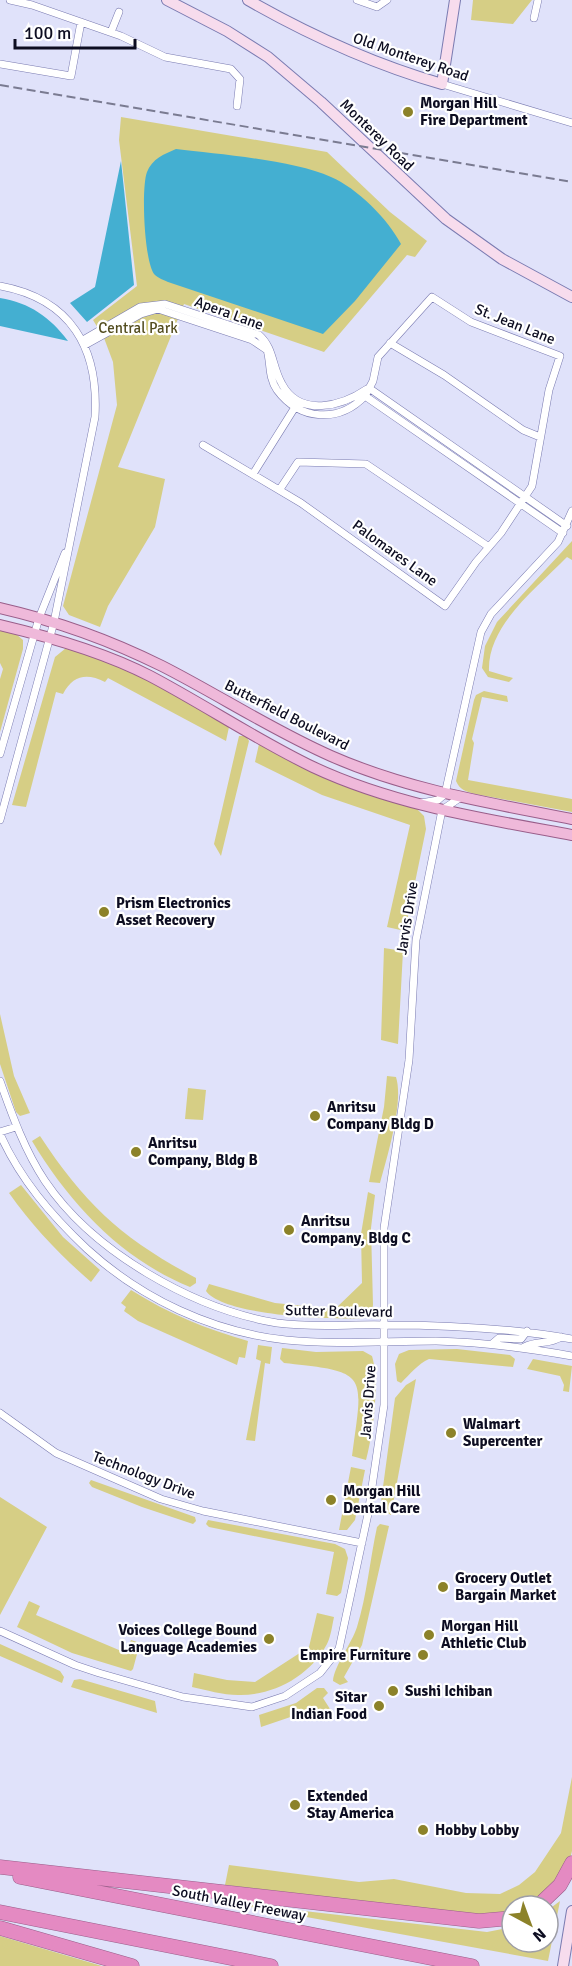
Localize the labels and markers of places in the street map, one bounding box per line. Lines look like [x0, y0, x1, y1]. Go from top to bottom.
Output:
place label: Morgan Hill Fire Department [420, 94, 528, 129]
marker: Morgan Hill Fire Department [401, 105, 415, 119]
place label: Prism Electronics Asset Recovery [116, 894, 231, 929]
marker: Prism Electronics Asset Recovery [97, 905, 111, 919]
place label: Anritsu Company Bldg D [327, 1098, 434, 1133]
marker: Anritsu Company Bldg D [308, 1109, 322, 1123]
place label: Anritsu Company, Bldg B [148, 1134, 258, 1169]
marker: Anritsu Company, Bldg B [129, 1145, 143, 1159]
place label: Anritsu Company, Bldg C [301, 1212, 411, 1247]
marker: Anritsu Company, Bldg C [282, 1223, 296, 1237]
place label: Walmart Supercenter [463, 1415, 542, 1450]
marker: Walmart Supercenter [444, 1426, 458, 1440]
place label: Morgan Hill Dental Care [343, 1482, 421, 1517]
marker: Morgan Hill Dental Care [324, 1493, 338, 1507]
place label: Grocery Outlet Bargain Market [455, 1569, 557, 1604]
marker: Grocery Outlet Bargain Market [436, 1580, 450, 1594]
place label: Morgan Hill Athletic Club [441, 1617, 526, 1652]
place label: Voices College Bound Language Academies [118, 1621, 257, 1656]
marker: Morgan Hill Athletic Club [422, 1628, 436, 1642]
marker: Voices College Bound Language Academies [262, 1632, 276, 1646]
place label: Empire Furniture [300, 1646, 411, 1664]
marker: Empire Furniture [416, 1648, 430, 1662]
place label: Sushi Ichiban [405, 1682, 493, 1700]
marker: Sushi Ichiban [386, 1684, 400, 1698]
place label: Sitar Indian Food [291, 1688, 367, 1723]
marker: Sitar Indian Food [372, 1699, 386, 1713]
place label: Extended Stay America [307, 1787, 394, 1822]
marker: Extended Stay America [288, 1798, 302, 1812]
place label: Hobby Lobby [435, 1821, 520, 1839]
marker: Hobby Lobby [416, 1823, 430, 1837]

